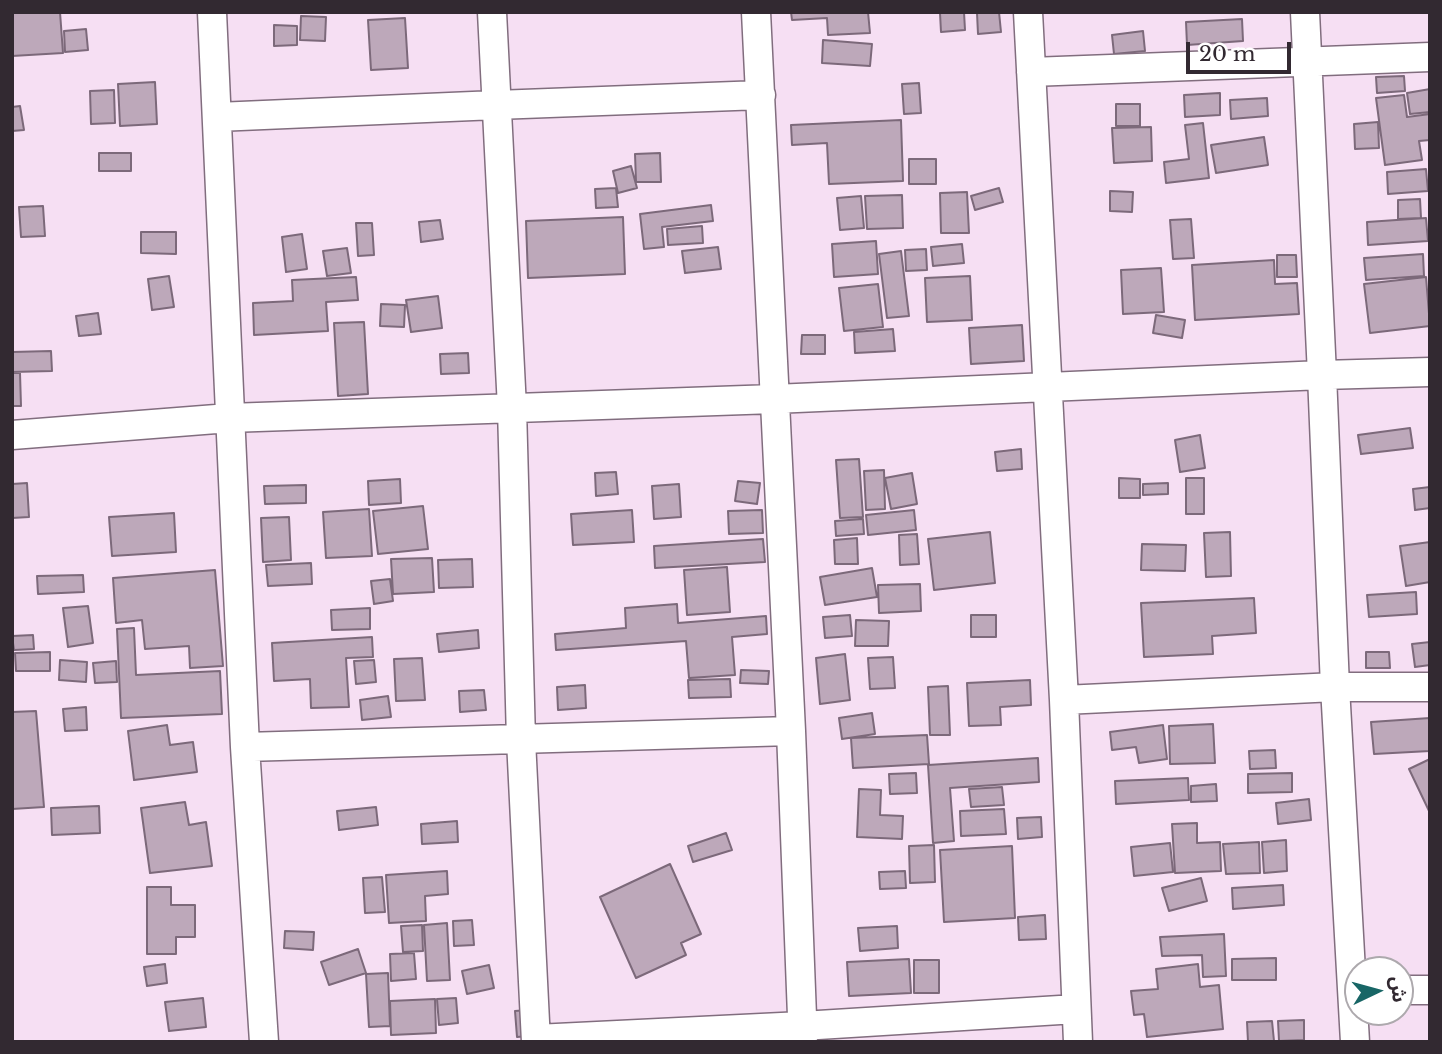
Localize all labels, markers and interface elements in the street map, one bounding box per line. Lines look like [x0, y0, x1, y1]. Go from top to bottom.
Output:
scale bar [1190, 28, 1295, 72]
text: 20 m [1199, 41, 1256, 67]
north arrow [1344, 956, 1414, 1026]
text: ش [1386, 975, 1411, 1003]

